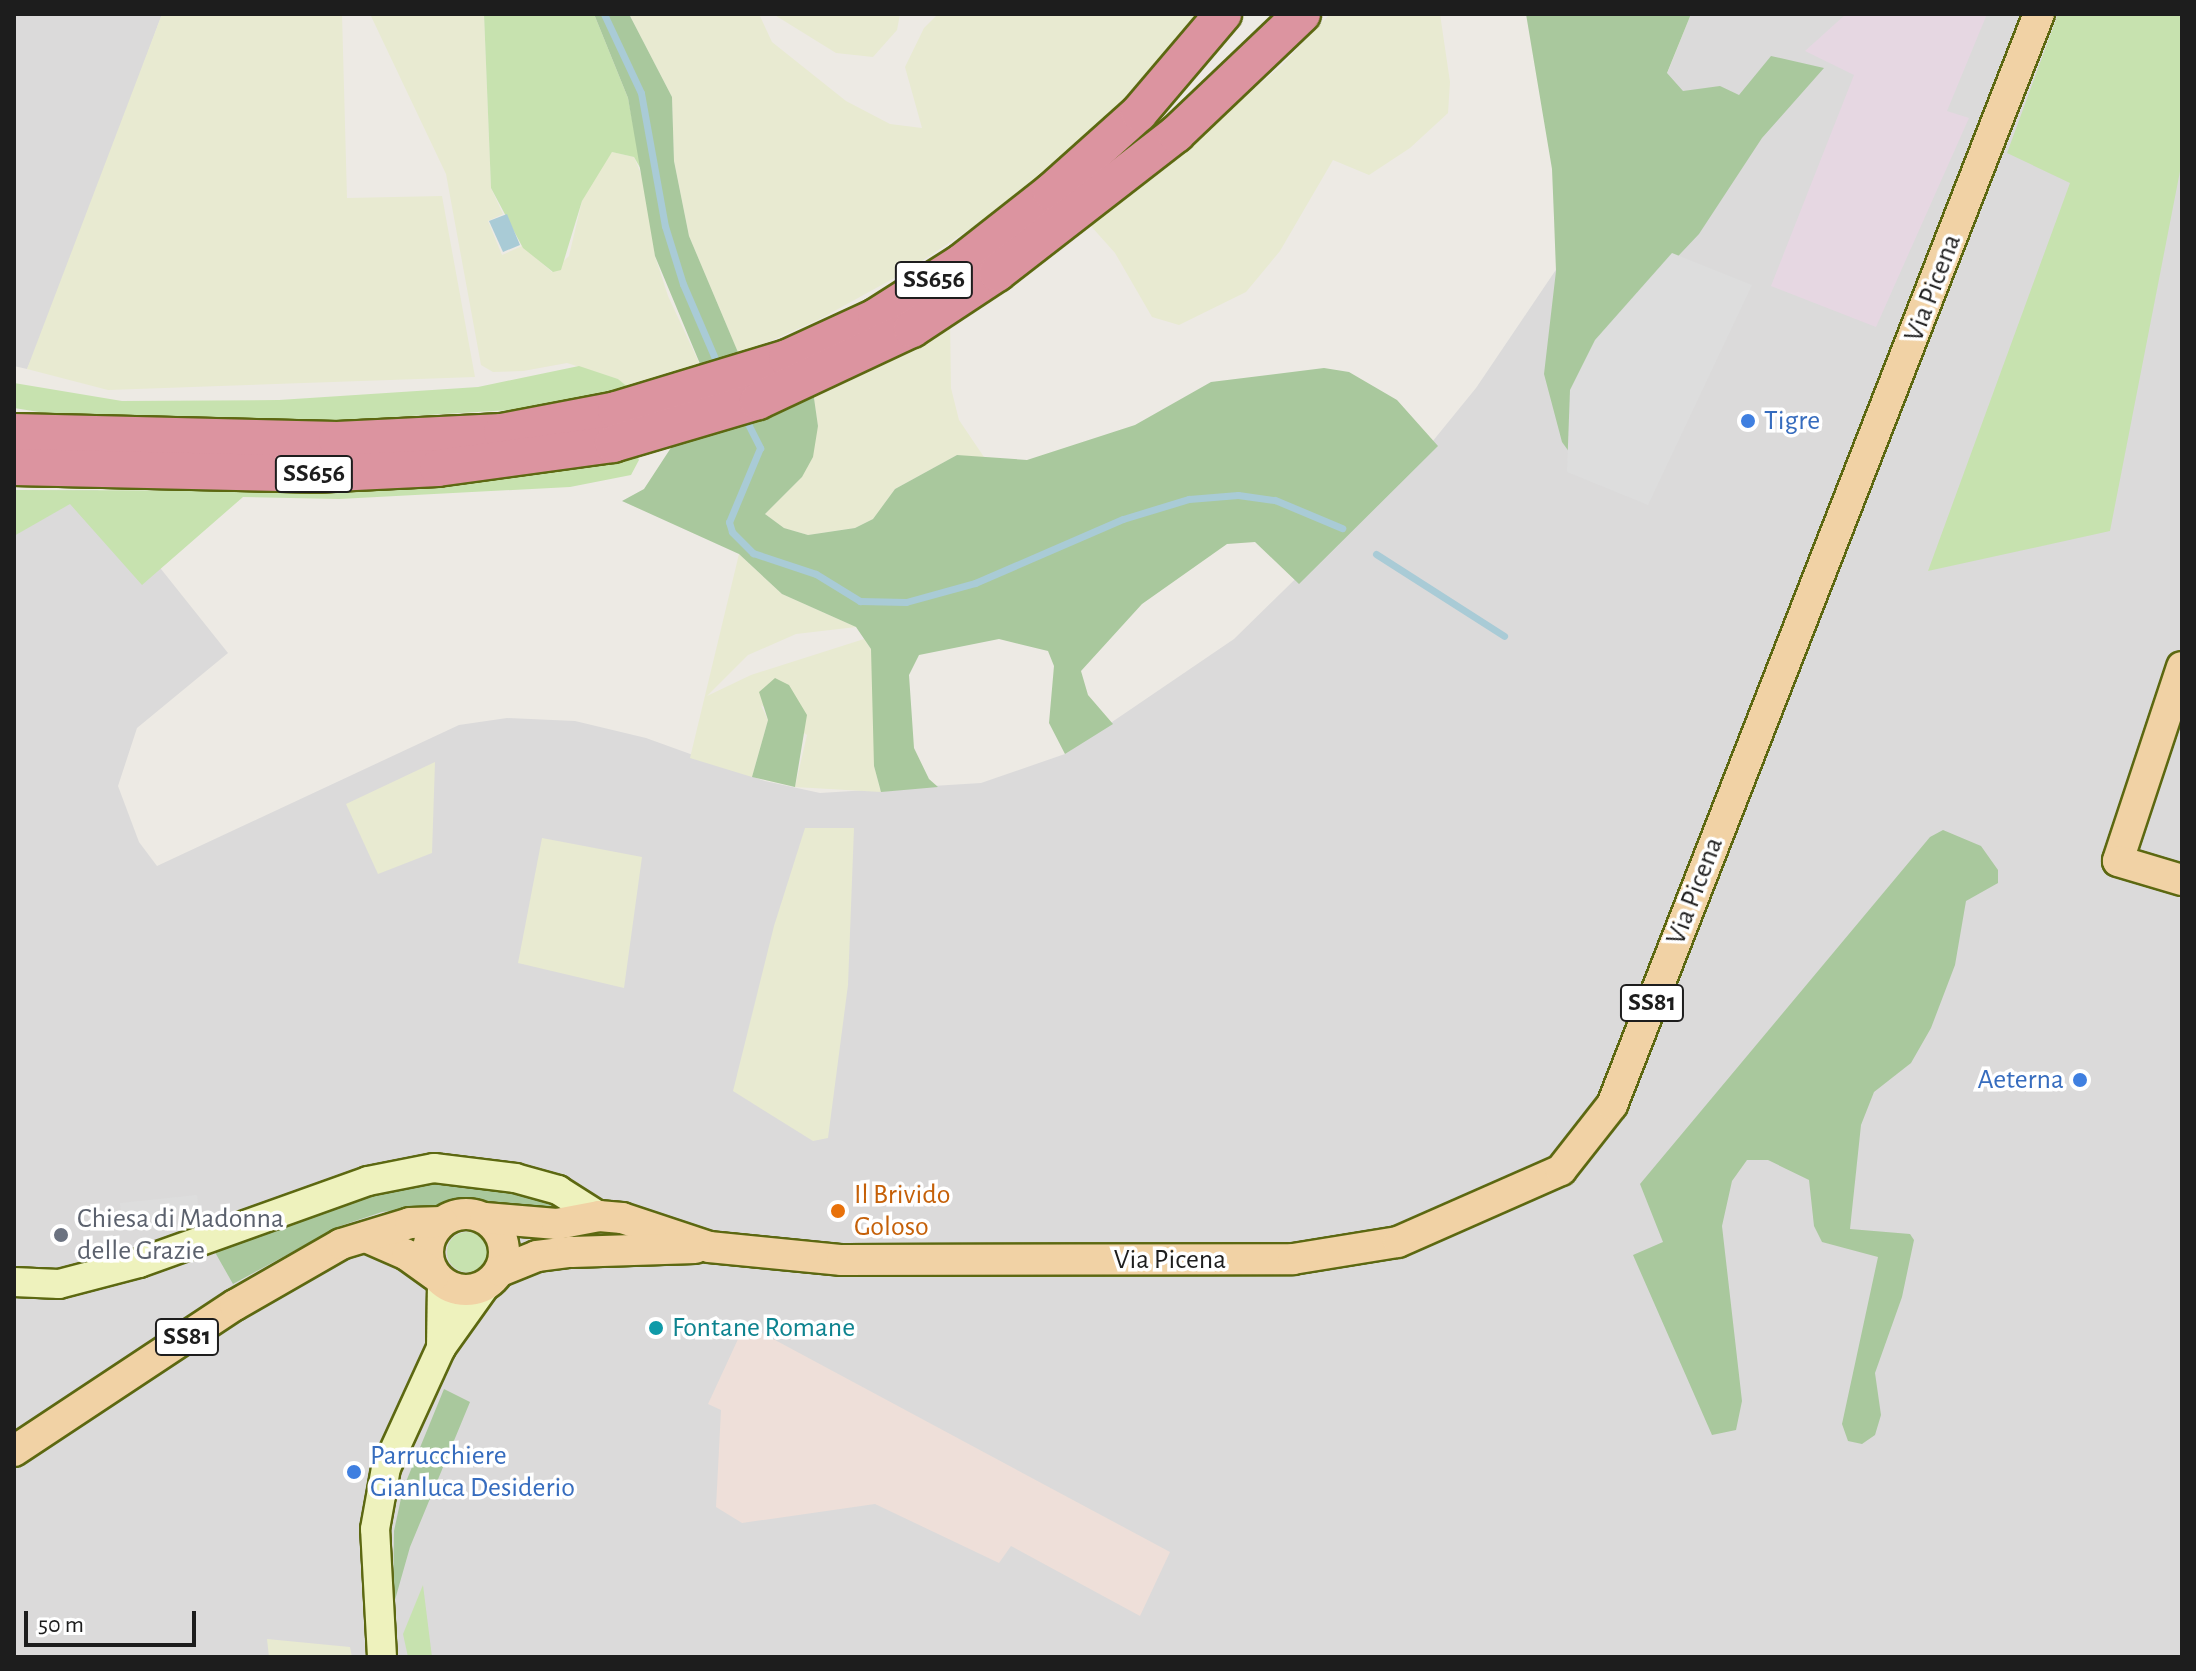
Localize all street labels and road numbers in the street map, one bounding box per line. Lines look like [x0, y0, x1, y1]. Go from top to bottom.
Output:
street label: Via Picena [1897, 229, 1969, 347]
road number: SS656 [894, 258, 974, 302]
road number: SS656 [274, 452, 354, 496]
street label: Via Picena [1659, 832, 1731, 950]
road number: SS81 [1618, 981, 1686, 1025]
street label: Via Picena [1114, 1243, 1226, 1277]
road number: SS81 [153, 1315, 221, 1359]

